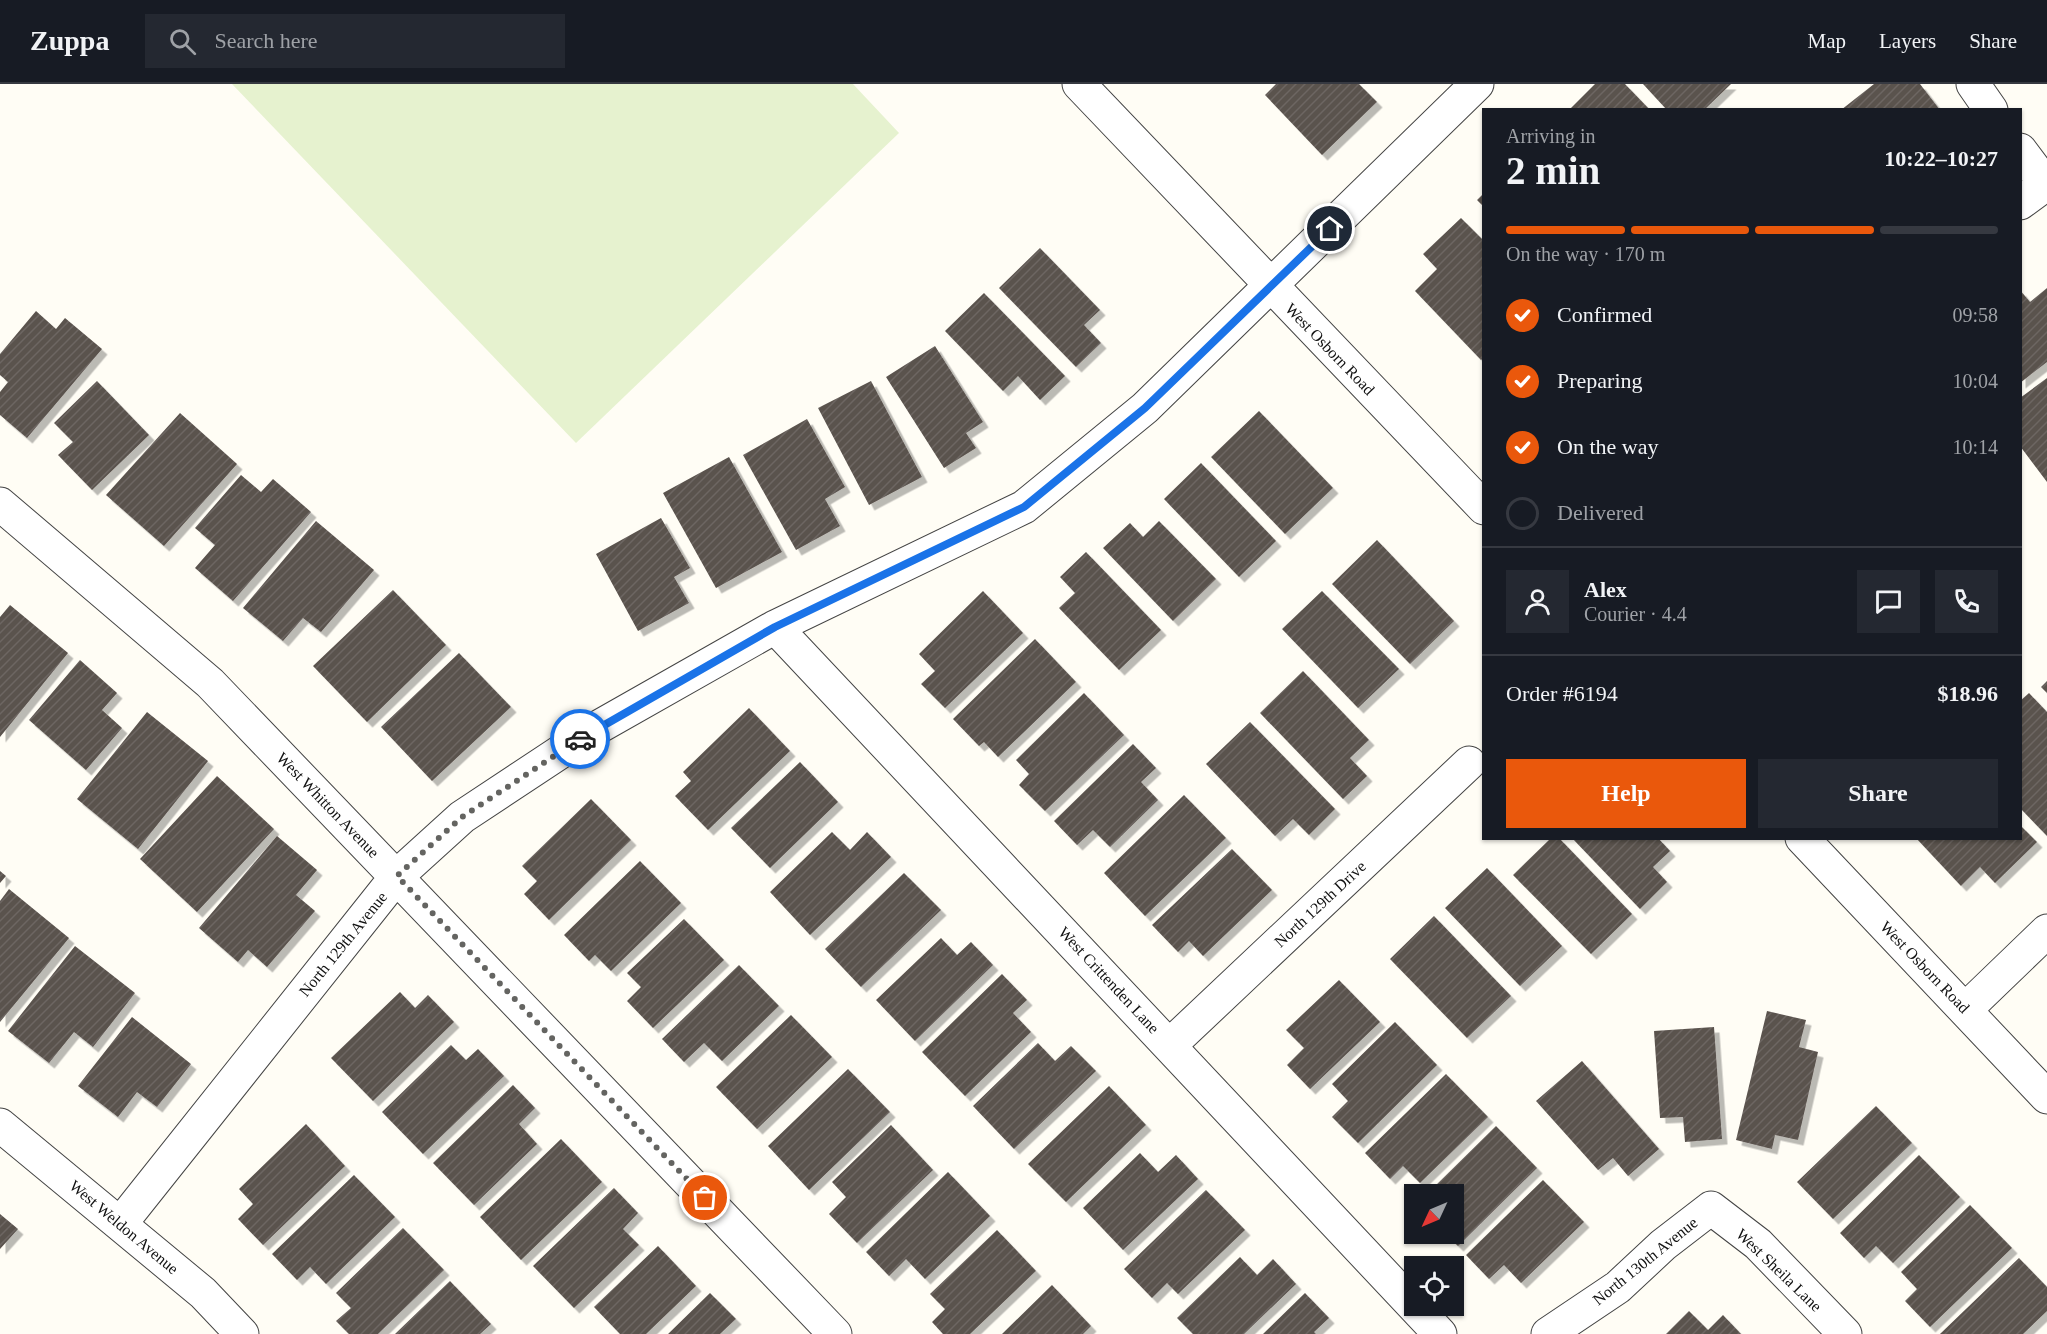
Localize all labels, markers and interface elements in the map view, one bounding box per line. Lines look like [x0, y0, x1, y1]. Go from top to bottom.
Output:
search box [145, 14, 565, 68]
text: Zuppa [30, 25, 109, 56]
icon: search [166, 25, 199, 58]
text: Search here [214, 28, 318, 53]
text: Map [1808, 29, 1846, 53]
text: Layers [1879, 29, 1936, 53]
text: Share [1969, 29, 2017, 53]
text: Arriving in [1506, 125, 1595, 147]
text: 10:22–10:27 [1884, 146, 1998, 171]
text: 2 min [1506, 149, 1600, 192]
pin [1304, 203, 1355, 254]
icon: home [1313, 212, 1346, 245]
text: On the way · 170 m [1506, 243, 1665, 265]
icon: check [1506, 299, 1539, 332]
street label: West Osborn Road [1282, 300, 1378, 398]
text: Confirmed [1557, 302, 1652, 327]
text: 09:58 [1952, 304, 1998, 326]
icon: check [1506, 365, 1539, 398]
text: Preparing [1557, 368, 1643, 393]
text: 10:04 [1952, 370, 1998, 392]
icon: check [1506, 431, 1539, 464]
text: On the way [1557, 434, 1658, 459]
text: 10:14 [1952, 436, 1998, 458]
text: Delivered [1557, 500, 1644, 525]
button: person [1506, 570, 1569, 633]
button: chat [1857, 570, 1920, 633]
button: phone [1935, 570, 1998, 633]
text: Alex [1584, 577, 1627, 602]
text: Courier · 4.4 [1584, 603, 1687, 625]
text: Order #6194 [1506, 681, 1618, 706]
text: $18.96 [1938, 681, 1998, 706]
courier [550, 709, 610, 769]
icon: car [564, 723, 597, 756]
street label: West Whitton Avenue [273, 749, 383, 861]
button: Help [1506, 759, 1746, 828]
button: Share [1758, 759, 1998, 828]
street label: North 129th Drive [1271, 857, 1369, 951]
street label: North 129th Avenue [296, 888, 390, 1000]
street label: West Osborn Road [1877, 918, 1973, 1016]
street label: West Crittenden Lane [1055, 923, 1163, 1037]
pin [679, 1172, 730, 1223]
street label: West Weldon Avenue [66, 1177, 182, 1277]
icon: bag [688, 1181, 721, 1214]
north arrow [1404, 1184, 1464, 1244]
map controls [1404, 1184, 1464, 1316]
street label: North 130th Avenue [1589, 1214, 1701, 1308]
street label: West Sheila Lane [1733, 1225, 1825, 1315]
button: locate [1404, 1256, 1464, 1316]

